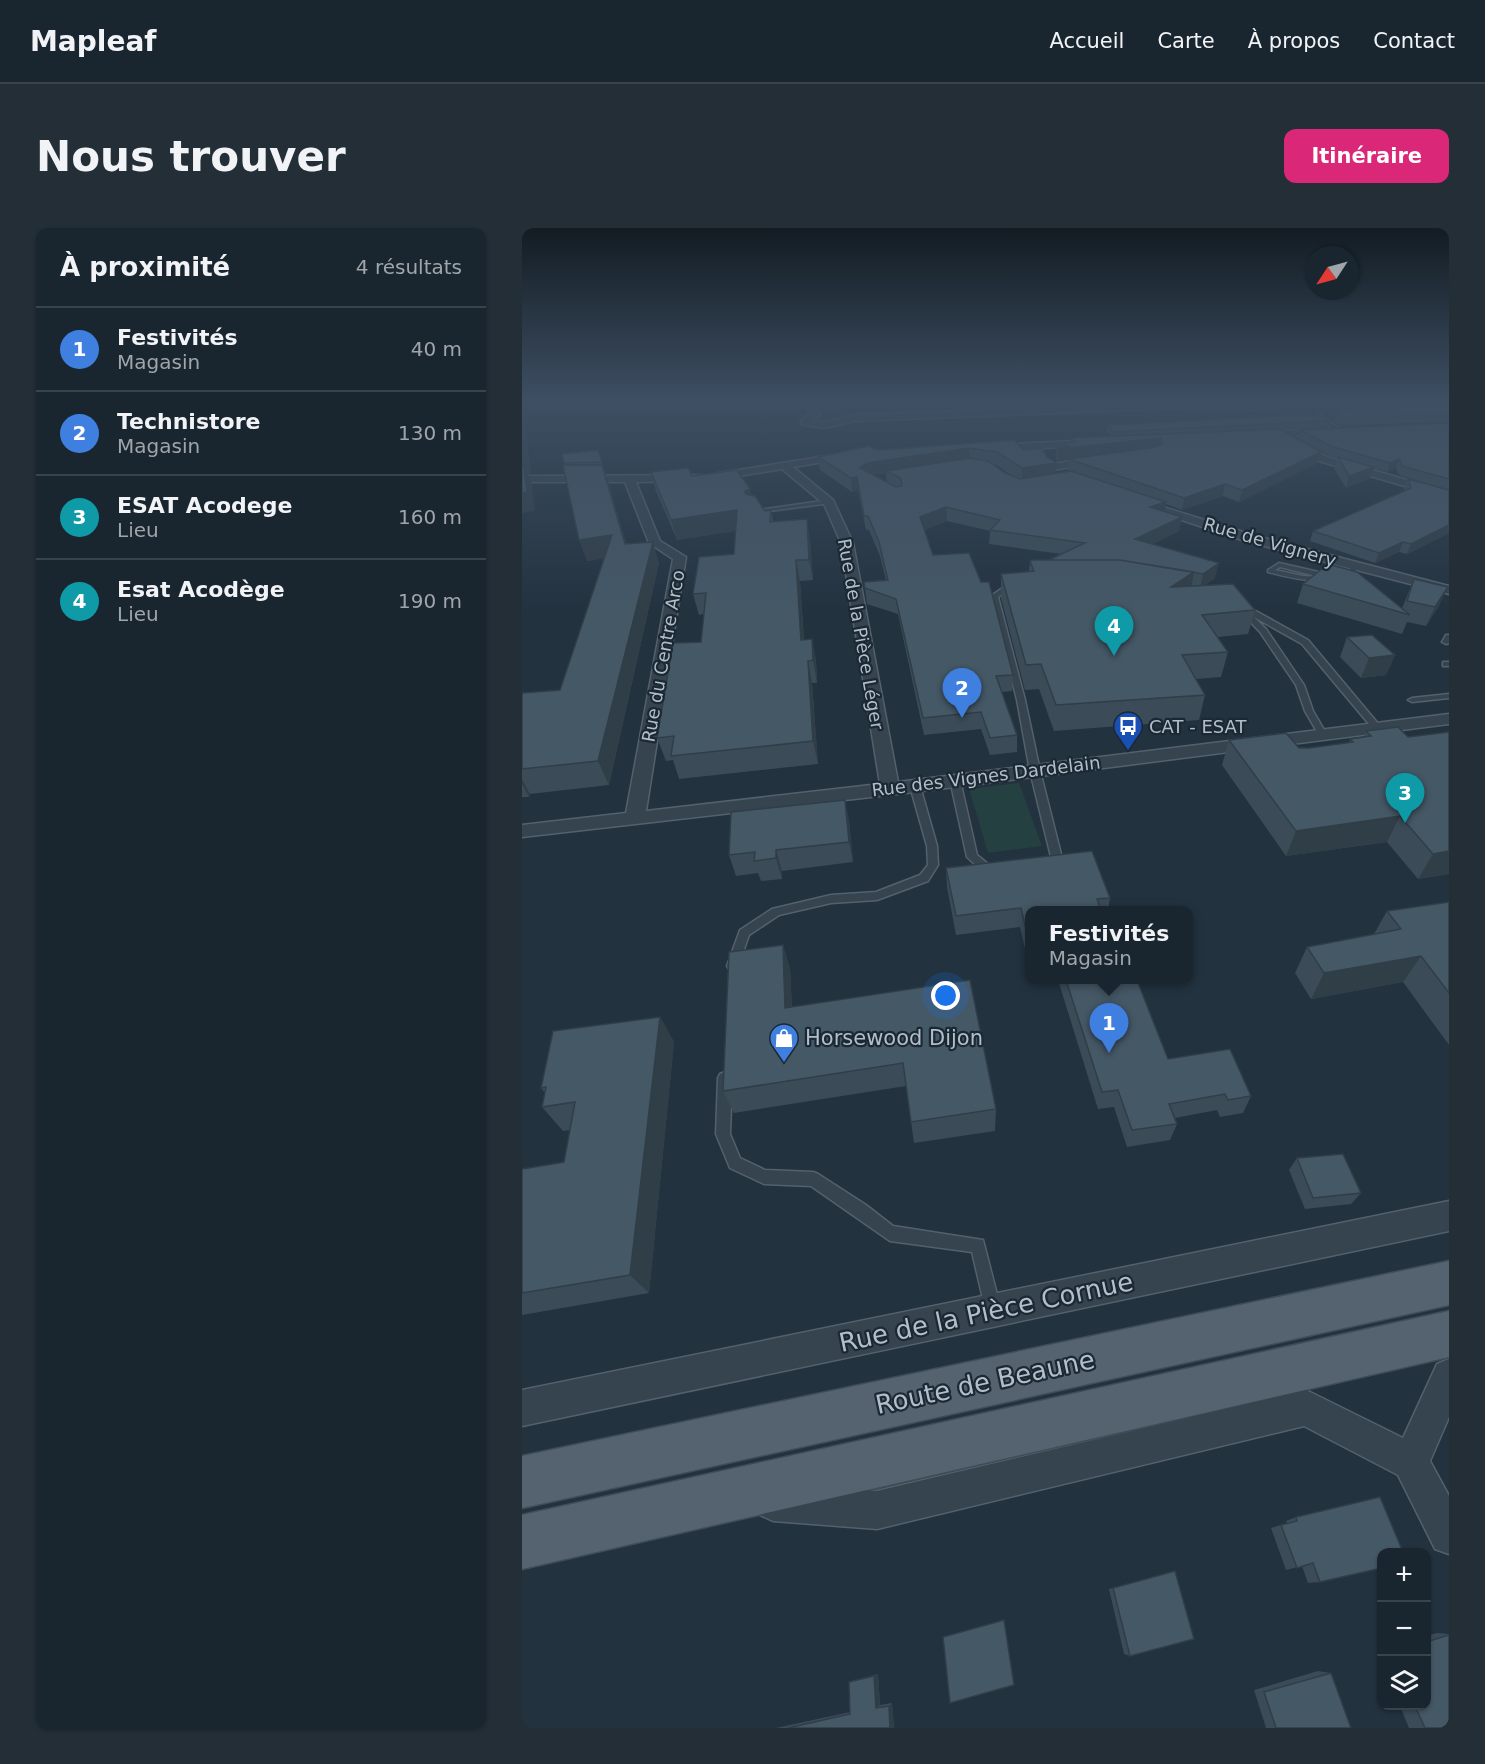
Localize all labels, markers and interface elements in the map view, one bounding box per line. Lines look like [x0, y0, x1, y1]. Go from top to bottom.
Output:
text: Mapleaf [30, 25, 156, 58]
text: Accueil [1049, 29, 1124, 53]
text: Carte [1157, 29, 1215, 53]
text: À propos [1248, 29, 1340, 53]
text: Contact [1373, 29, 1455, 53]
button: Itinéraire [1284, 129, 1449, 183]
text: Nous trouver [36, 132, 346, 181]
north arrow [1305, 246, 1359, 300]
text: À proximité [60, 252, 230, 282]
text: 4 résultats [356, 255, 462, 279]
text: Festivités [117, 325, 238, 350]
text: 1 [73, 337, 86, 361]
text: 40 m [411, 337, 462, 361]
text: Magasin [117, 350, 200, 374]
text: Technistore [117, 409, 260, 434]
text: 2 [73, 421, 86, 445]
text: 130 m [398, 421, 462, 445]
text: Magasin [117, 434, 200, 458]
text: ESAT Acodege [117, 493, 292, 518]
text: 3 [73, 505, 86, 529]
text: 160 m [398, 505, 462, 529]
street label: Rue de Vignery [1201, 513, 1339, 571]
text: Lieu [117, 518, 159, 542]
street label: Rue de la Pièce Léger [834, 537, 888, 732]
street label: Rue du Centre Arco [637, 568, 689, 744]
text: Esat Acodège [117, 577, 285, 602]
text: 4 [73, 589, 86, 613]
text: 190 m [398, 589, 462, 613]
text: Lieu [117, 602, 159, 626]
pin: 4 [1094, 606, 1134, 656]
pin: 2 [942, 668, 982, 718]
bus stop icon: CAT - ESAT [1112, 710, 1144, 752]
place label: CAT - ESAT [1149, 716, 1247, 737]
street label: Rue des Vignes Dardelain [870, 752, 1102, 800]
pin: 3 [1386, 774, 1424, 823]
popup [1025, 906, 1193, 984]
text: Festivités [1049, 921, 1169, 946]
text: Magasin [1049, 946, 1132, 970]
your location [931, 981, 960, 1010]
pin: 1 [1090, 1004, 1128, 1053]
shop icon: Horsewood Dijon [768, 1022, 800, 1064]
place label: Horsewood Dijon [805, 1026, 983, 1050]
street label: Rue de la Pièce Cornue [836, 1266, 1136, 1358]
street label: Route de Beaune [873, 1344, 1097, 1420]
map controls [1377, 1548, 1431, 1710]
button: + [1377, 1548, 1431, 1602]
button: − [1377, 1602, 1431, 1656]
button: layers [1377, 1656, 1431, 1710]

